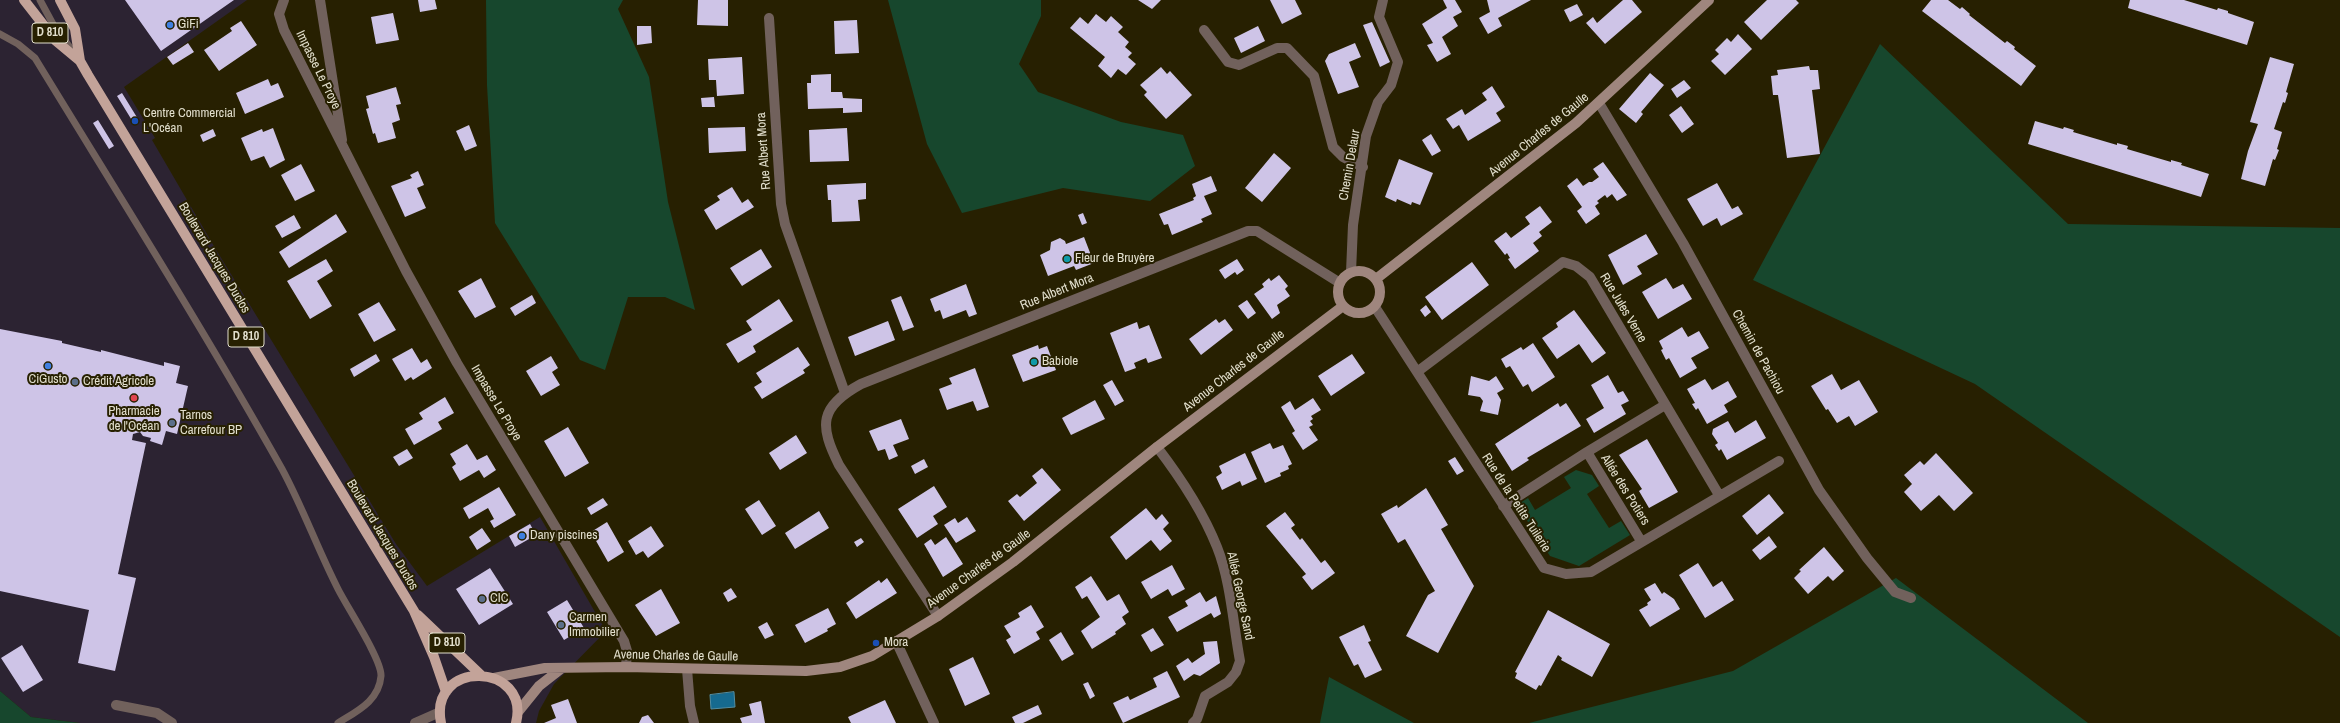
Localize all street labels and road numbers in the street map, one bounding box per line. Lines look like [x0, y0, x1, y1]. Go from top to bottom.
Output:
road number: D 810 [32, 23, 68, 43]
street label: Impasse Le Proye [292, 28, 344, 112]
street label: Avenue Charles de Gaulle [1486, 90, 1592, 180]
street label: Rue Albert Mora [754, 112, 774, 190]
street label: Chemin Delaur [1336, 128, 1364, 202]
street label: Boulevard Jacques Duclos [175, 200, 253, 316]
street label: Rue Albert Mora [1018, 270, 1096, 314]
street label: Rue Jules Verne [1596, 270, 1650, 346]
street label: Chemin de Pachiou [1728, 307, 1788, 397]
road number: D 810 [228, 327, 264, 347]
street label: Avenue Charles de Gaulle [1180, 327, 1288, 415]
street label: Impasse Le Proye [467, 362, 525, 444]
street label: Rue de la Petite Tuilerie [1478, 451, 1554, 555]
street label: Allée des Potiers [1597, 452, 1653, 528]
street label: Boulevard Jacques Duclos [343, 477, 421, 593]
street label: Avenue Charles de Gaulle [924, 526, 1034, 612]
street label: Allée George Sand [1223, 550, 1257, 642]
road number: D 810 [429, 633, 465, 653]
street label: Avenue Charles de Gaulle [614, 647, 738, 665]

